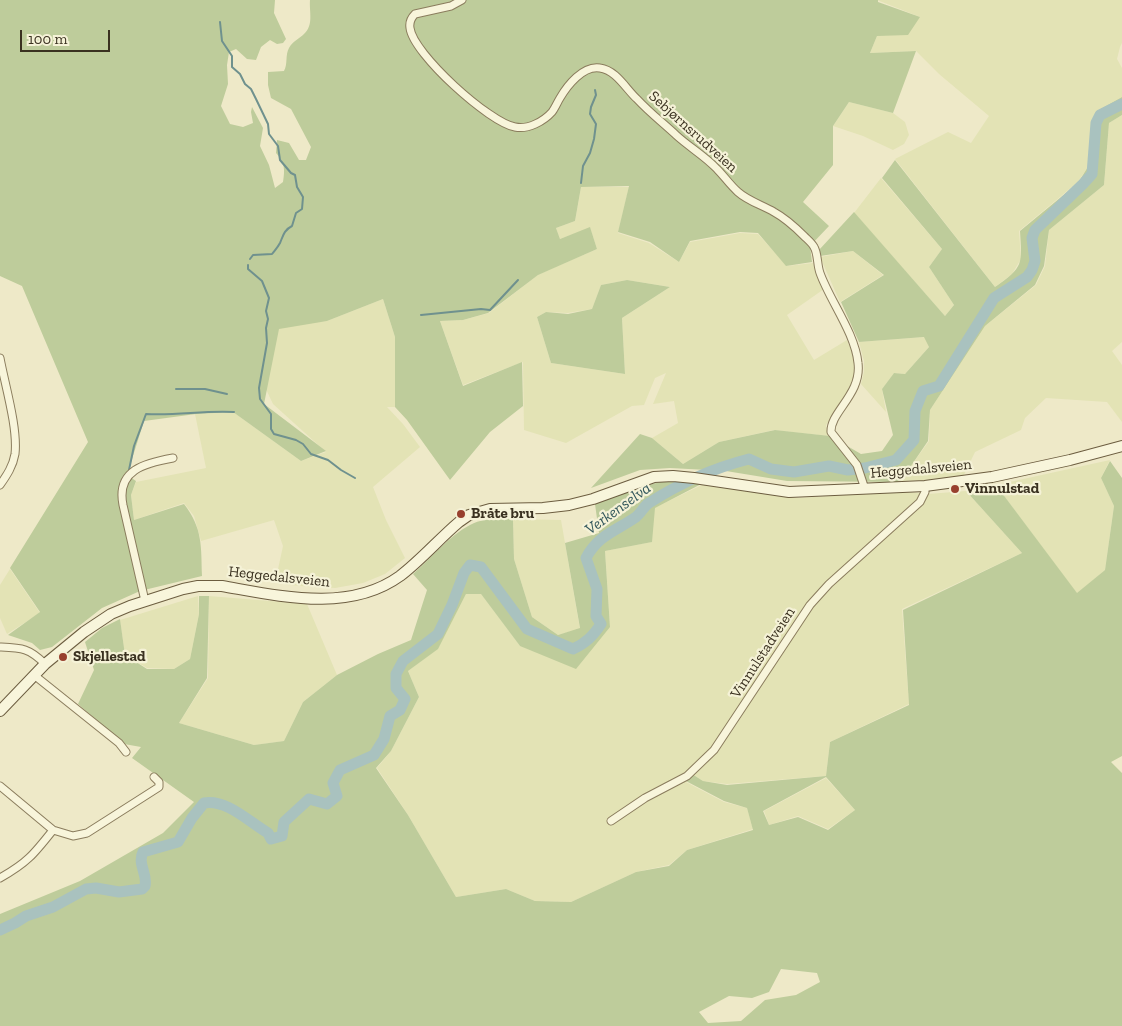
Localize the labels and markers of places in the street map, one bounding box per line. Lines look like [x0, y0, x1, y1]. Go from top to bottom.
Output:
place label: Vinnulstad [965, 480, 1039, 498]
marker: Vinnulstad [949, 483, 961, 495]
place label: Bråte bru [471, 505, 534, 523]
marker: Bråte bru [455, 508, 467, 520]
place label: Skjellestad [73, 648, 146, 666]
marker: Skjellestad [57, 651, 69, 663]

